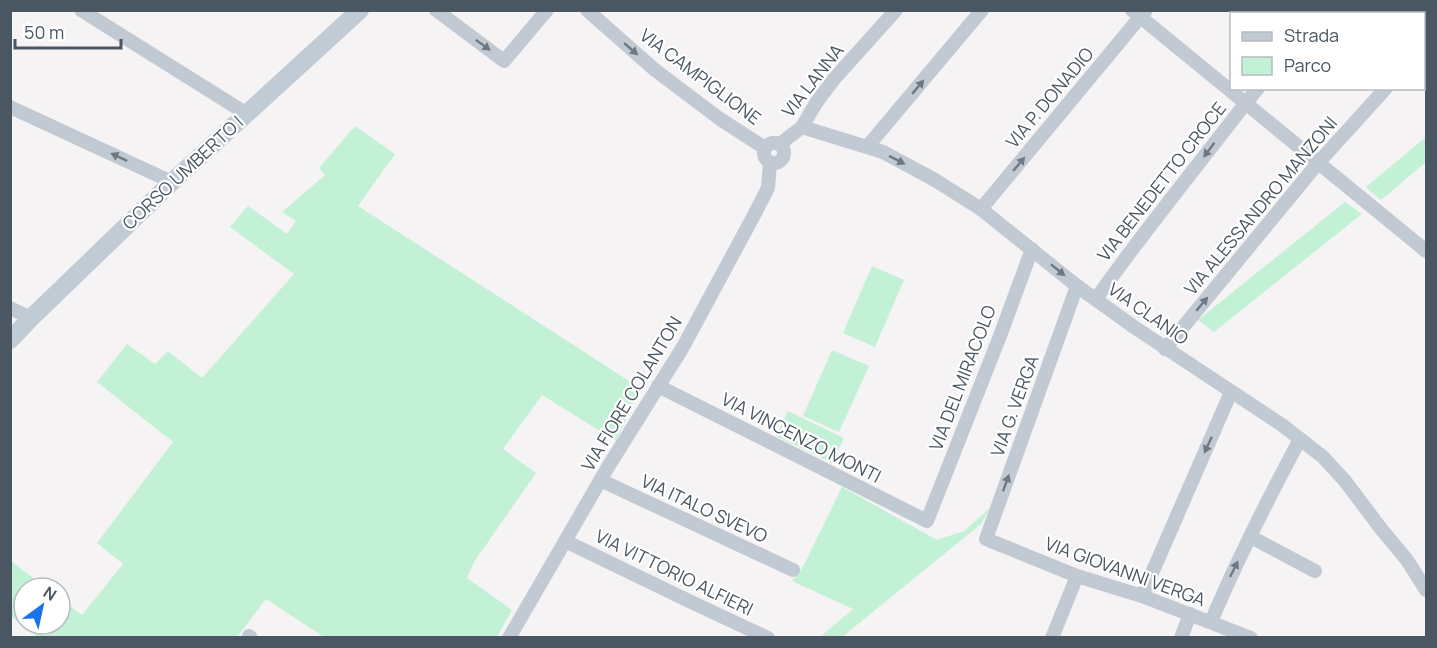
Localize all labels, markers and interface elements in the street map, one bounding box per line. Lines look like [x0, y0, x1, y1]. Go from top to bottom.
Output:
scale bar [15, 12, 122, 50]
legend [1230, 12, 1425, 90]
text: 50 m [24, 20, 64, 44]
street label: VIA CAMPIGLIONE [635, 23, 766, 130]
text: Strada [1284, 23, 1339, 47]
street label: VIA LANNA [776, 38, 849, 122]
one-way arrow [474, 39, 490, 51]
one-way arrow [623, 42, 638, 55]
street label: VIA P. DONADIO [1000, 42, 1098, 153]
text: Parco [1284, 53, 1331, 77]
one-way arrow [912, 79, 925, 95]
street label: VIA BENEDETTO CROCE [1091, 97, 1231, 266]
street label: CORSO UMBERTO I [117, 110, 248, 235]
street label: VIA ALESSANDRO MANZONI [1178, 111, 1342, 300]
one-way arrow [1204, 143, 1216, 158]
one-way arrow [110, 152, 128, 162]
one-way arrow [889, 155, 906, 165]
one-way arrow [1012, 157, 1025, 172]
one-way arrow [1050, 263, 1065, 275]
street label: VIA CLANIO [1104, 277, 1194, 350]
one-way arrow [1195, 297, 1208, 312]
street label: VIA DEL MIRACOLO [923, 302, 1001, 454]
street label: VIA FIORE COLANTON [575, 312, 687, 475]
street label: VIA G. VERGA [985, 351, 1044, 460]
street label: VIA VINCENZO MONTI [718, 386, 885, 488]
one-way arrow [1203, 437, 1213, 455]
street label: VIA ITALO SVEVO [637, 468, 772, 548]
one-way arrow [1001, 474, 1011, 492]
street label: VIA VITTORIO ALFIERI [592, 523, 757, 621]
street label: VIA GIOVANNI VERGA [1042, 531, 1209, 611]
one-way arrow [1230, 560, 1239, 577]
north arrow [12, 576, 72, 636]
text: N [39, 581, 61, 606]

